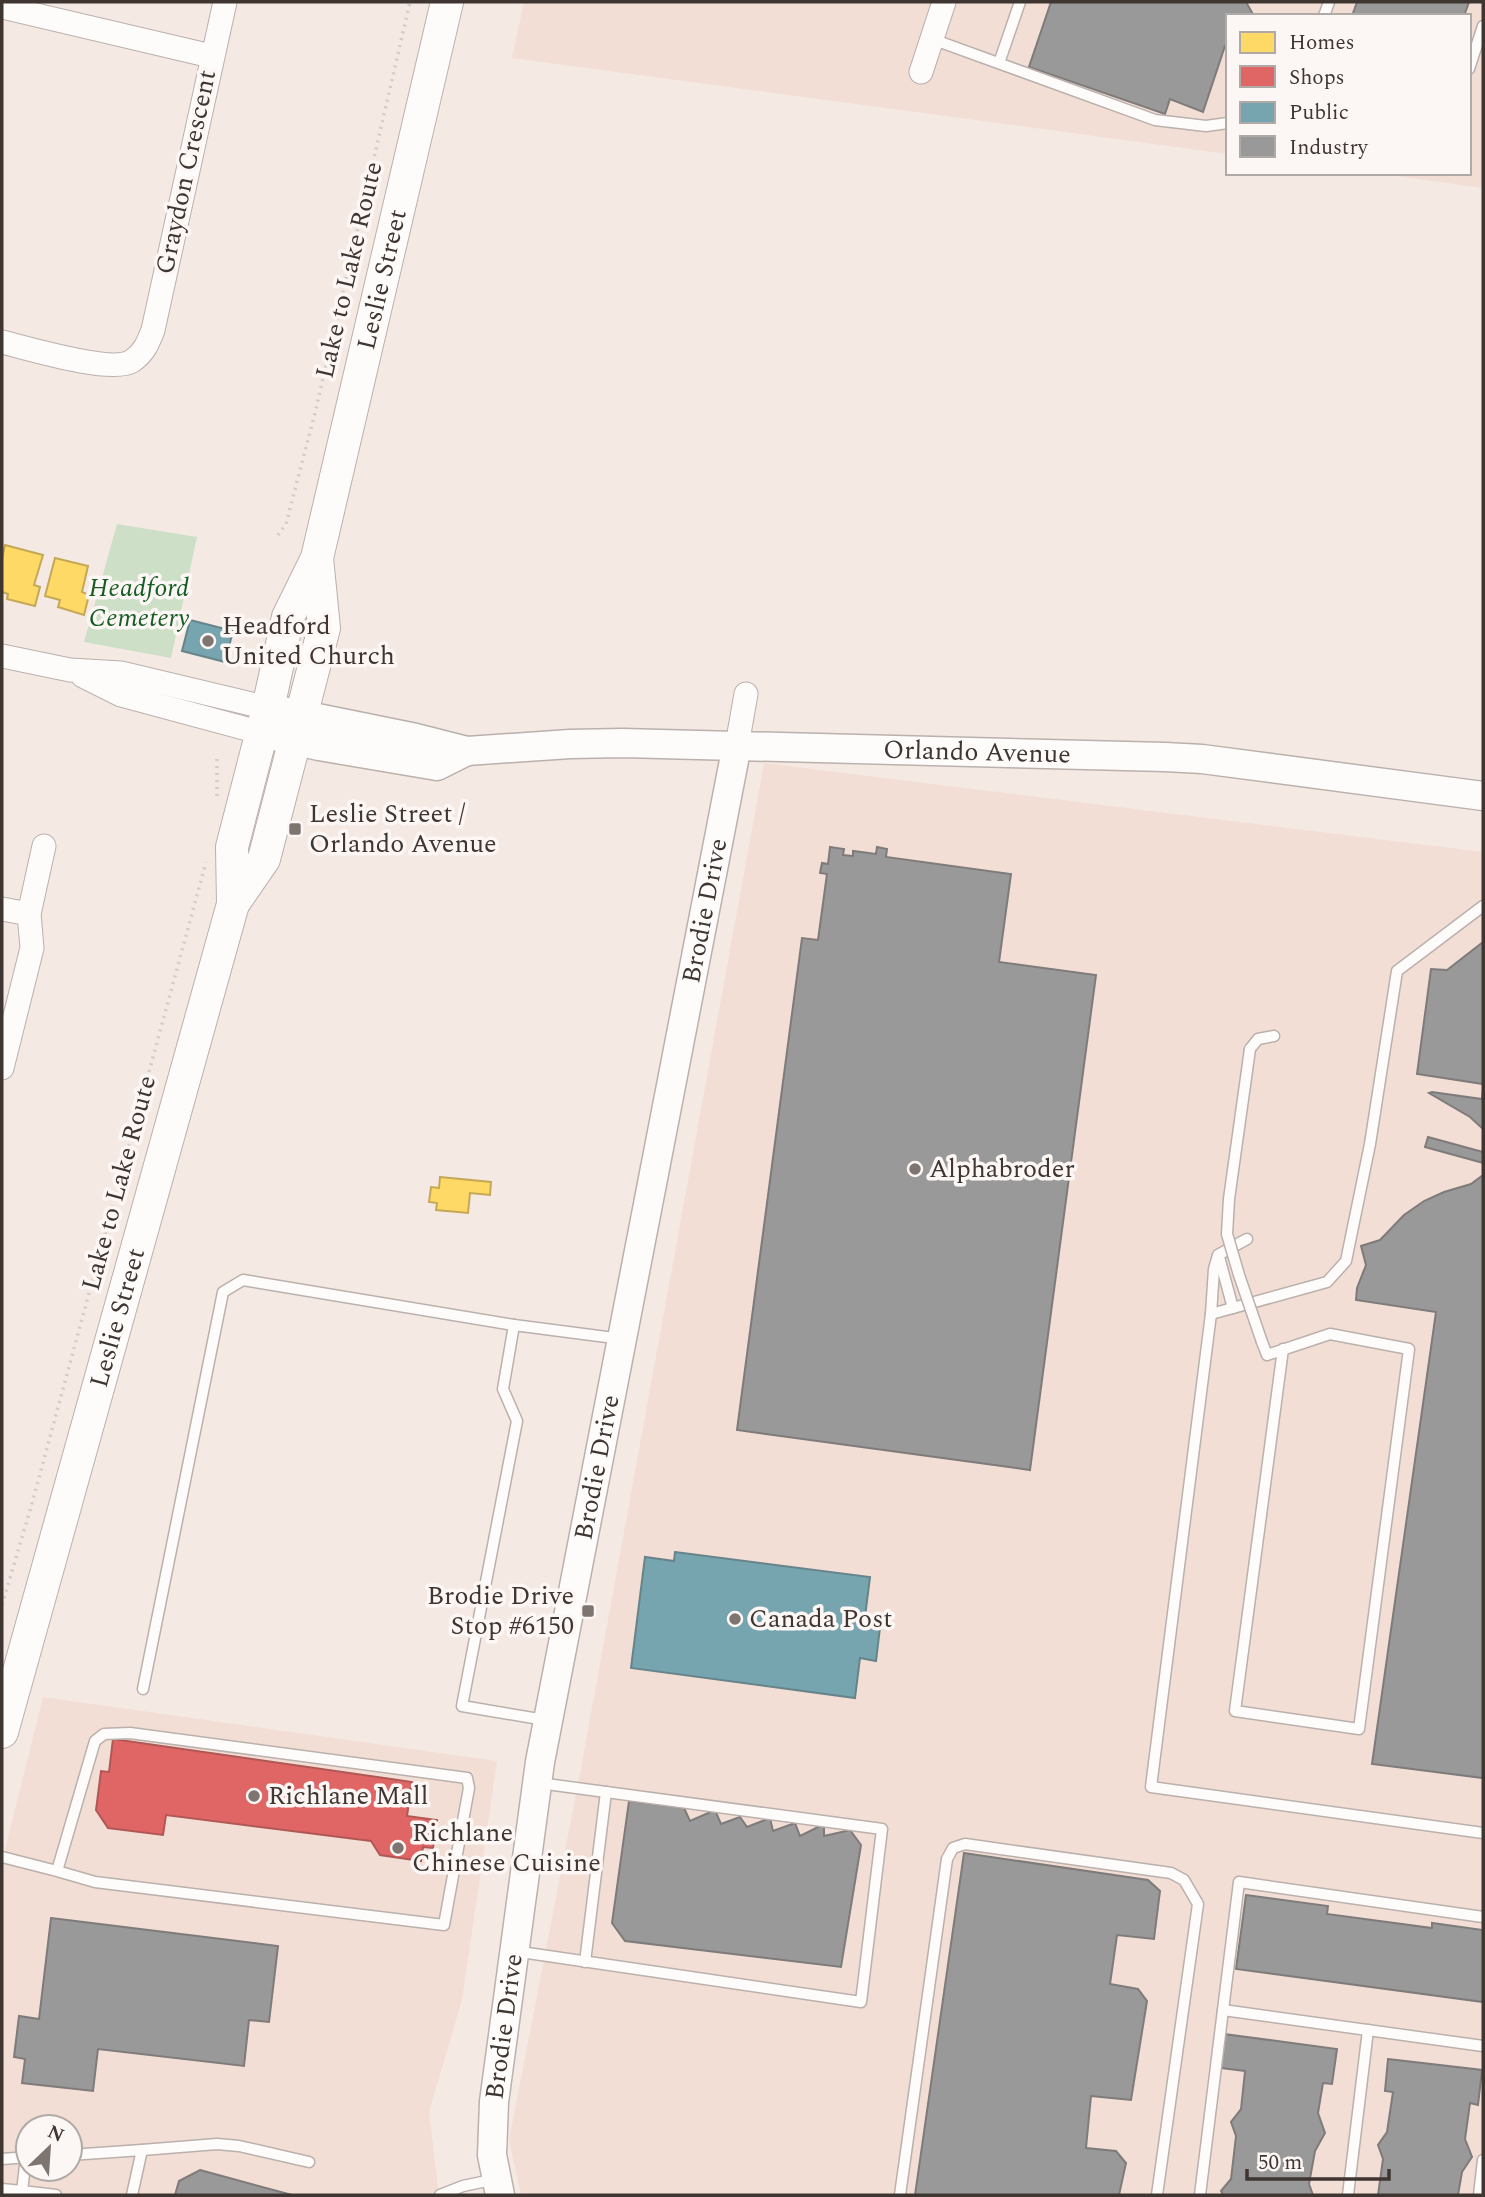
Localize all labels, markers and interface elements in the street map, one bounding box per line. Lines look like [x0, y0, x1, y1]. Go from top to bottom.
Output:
legend [1226, 14, 1471, 175]
text: Homes [1289, 27, 1355, 59]
text: Shops [1289, 62, 1345, 94]
street label: Graydon Crescent [145, 66, 227, 278]
text: Public [1289, 97, 1349, 129]
text: Industry [1289, 132, 1369, 164]
street label: Lake to Lake Route [305, 158, 393, 382]
street label: Leslie Street [346, 205, 418, 354]
park label: Headford Cemetery [89, 568, 190, 638]
place label: Headford United Church [222, 606, 395, 676]
marker: Headford United Church [200, 633, 216, 649]
street label: Orlando Avenue [883, 730, 1071, 775]
place label: Leslie Street / Orlando Avenue [309, 794, 497, 864]
marker: Leslie Street / Orlando Avenue [287, 821, 303, 837]
street label: Brodie Drive [671, 835, 739, 987]
street label: Lake to Lake Route [71, 1071, 167, 1295]
place label: Alphabroder [929, 1149, 1075, 1189]
marker: Alphabroder [907, 1161, 923, 1177]
street label: Leslie Street [79, 1243, 156, 1392]
street label: Brodie Drive [563, 1391, 631, 1543]
place label: Brodie Drive Stop #6150 [427, 1576, 574, 1646]
place label: Canada Post [749, 1599, 892, 1639]
marker: Brodie Drive Stop #6150 [580, 1603, 596, 1619]
marker: Canada Post [727, 1611, 743, 1627]
place label: Richlane Mall [268, 1776, 428, 1816]
marker: Richlane Mall [246, 1788, 262, 1804]
place label: Richlane Chinese Cuisine [412, 1813, 601, 1883]
marker: Richlane Chinese Cuisine [390, 1840, 406, 1856]
street label: Brodie Drive [475, 1951, 534, 2102]
north arrow [14, 2113, 84, 2183]
text: N [42, 2118, 69, 2150]
scale bar [1247, 2138, 1389, 2182]
text: 50 m [1258, 2147, 1302, 2179]

